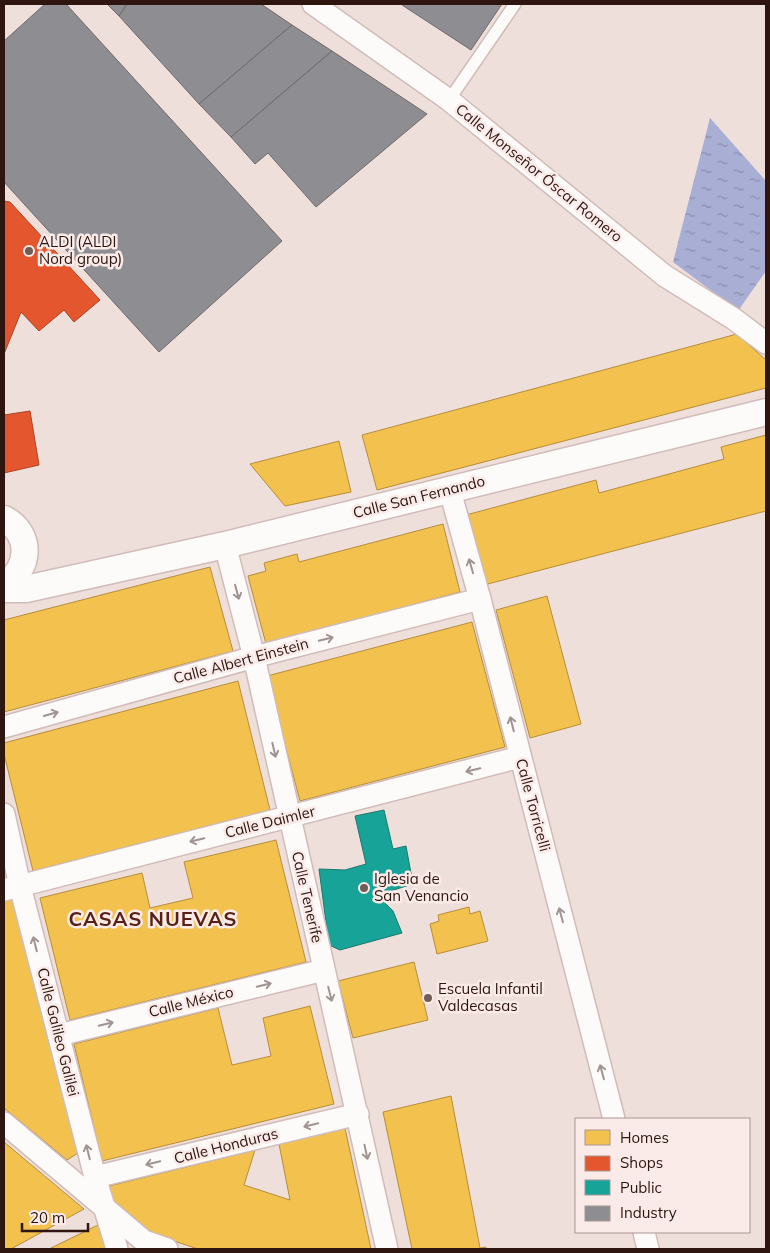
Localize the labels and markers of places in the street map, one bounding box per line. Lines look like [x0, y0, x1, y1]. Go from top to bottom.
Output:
place label: ALDI (ALDI Nord group) [39, 232, 122, 268]
marker: ALDI (ALDI Nord group) [23, 245, 35, 257]
place label: Iglesia de San Venancio [374, 869, 469, 905]
marker: Iglesia de San Venancio [358, 882, 370, 894]
place label: Escuela Infantil Valdecasas [438, 979, 543, 1015]
marker: Escuela Infantil Valdecasas [422, 992, 434, 1004]

